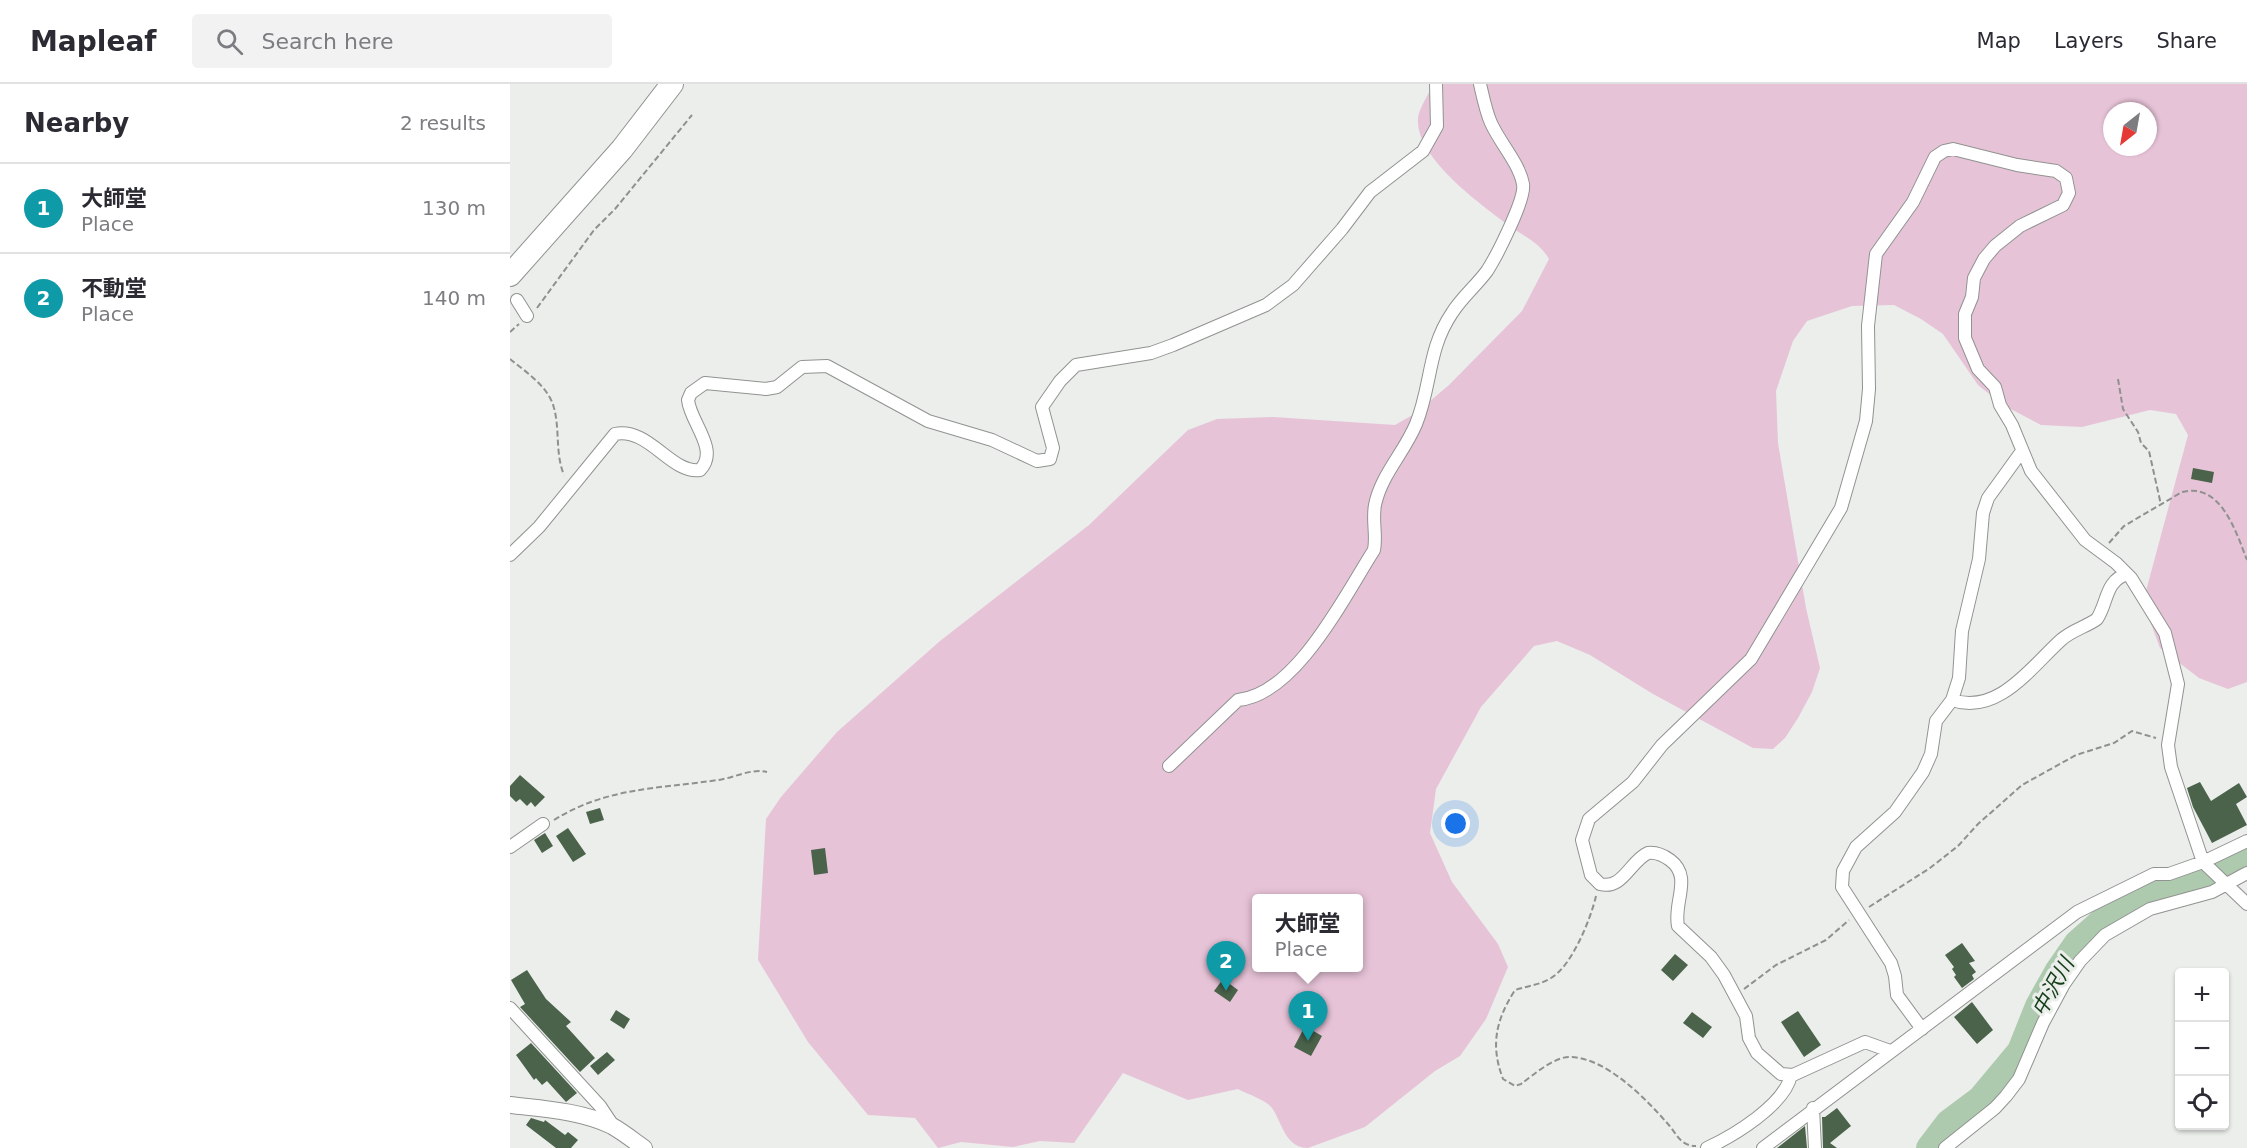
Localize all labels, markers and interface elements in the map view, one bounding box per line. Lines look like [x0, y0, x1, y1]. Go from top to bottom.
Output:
search box [192, 14, 612, 68]
text: Mapleaf [30, 25, 156, 58]
icon: search [213, 25, 246, 58]
text: Search here [261, 29, 394, 54]
text: Map [1977, 29, 2021, 53]
text: Layers [2054, 29, 2123, 53]
text: Share [2156, 29, 2217, 53]
north arrow [2103, 102, 2157, 156]
text: Nearby [24, 108, 129, 138]
text: 2 results [400, 111, 486, 135]
text: 大師堂 [81, 186, 147, 211]
text: 1 [37, 196, 50, 220]
text: 130 m [422, 196, 486, 220]
text: Place [81, 212, 134, 236]
text: 不動堂 [81, 276, 147, 301]
text: 2 [37, 286, 50, 310]
text: 140 m [422, 286, 486, 310]
text: Place [81, 302, 134, 326]
your location [1441, 809, 1470, 838]
popup [1252, 894, 1363, 972]
text: 大師堂 [1274, 911, 1341, 936]
text: Place [1274, 937, 1328, 961]
pin: 2 [1206, 942, 1246, 991]
water label: 中沢川 [2027, 952, 2080, 1020]
map controls [2175, 968, 2229, 1130]
button: + [2175, 968, 2229, 1022]
pin: 1 [1288, 992, 1328, 1041]
button: − [2175, 1022, 2229, 1076]
button: locate [2175, 1076, 2229, 1130]

